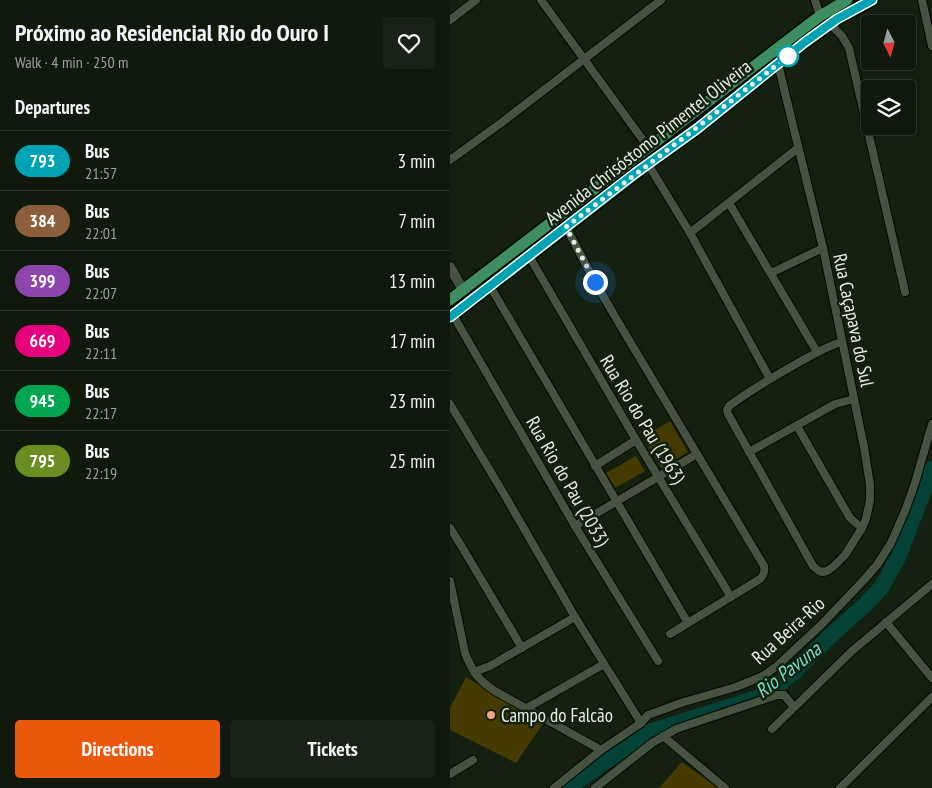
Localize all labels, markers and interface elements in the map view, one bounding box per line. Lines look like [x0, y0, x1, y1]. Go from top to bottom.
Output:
north arrow [861, 15, 916, 70]
map controls [861, 15, 916, 135]
text: Próximo ao Residencial Rio do Ouro I [15, 17, 329, 48]
button: heart [383, 17, 435, 69]
unlabelled marker [777, 45, 799, 67]
text: Walk · 4 min · 250 m [15, 52, 128, 72]
street label: Avenida Chrisóstomo Pimentel Oliveira [540, 54, 756, 230]
button: layers [861, 80, 916, 135]
text: Departures [15, 95, 90, 119]
text: Bus [85, 139, 109, 163]
text: 793 [30, 149, 55, 172]
text: 3 min [398, 149, 435, 173]
text: 21:57 [85, 163, 117, 183]
text: Bus [85, 199, 109, 223]
text: 384 [30, 209, 55, 232]
text: 7 min [398, 209, 435, 233]
text: 22:01 [85, 223, 117, 243]
street label: Rua Caçapava do Sul [828, 251, 880, 389]
text: Bus [85, 259, 109, 283]
text: 399 [30, 269, 55, 292]
text: 13 min [389, 269, 435, 293]
your location [583, 270, 608, 295]
text: 22:07 [85, 283, 117, 303]
text: Bus [85, 319, 109, 343]
text: 669 [30, 329, 55, 352]
text: 17 min [390, 329, 435, 353]
text: 22:11 [85, 343, 117, 363]
street label: Rua Rio do Pau (1963) [595, 350, 691, 488]
text: Bus [85, 379, 109, 403]
text: 945 [30, 389, 55, 412]
text: 23 min [389, 389, 435, 413]
text: 22:17 [85, 403, 117, 423]
street label: Rua Rio do Pau (2033) [521, 412, 615, 551]
text: Bus [85, 439, 109, 463]
text: 795 [30, 449, 55, 472]
text: 25 min [389, 449, 435, 473]
text: 22:19 [85, 463, 117, 483]
street label: Rua Beira-Rio [747, 591, 829, 669]
water label: Rio Pavuna [750, 636, 827, 704]
place label: Campo do Falcão [501, 703, 613, 727]
marker: Campo do Falcão [485, 709, 497, 721]
button: Directions [15, 720, 220, 778]
button: Tickets [230, 720, 435, 778]

